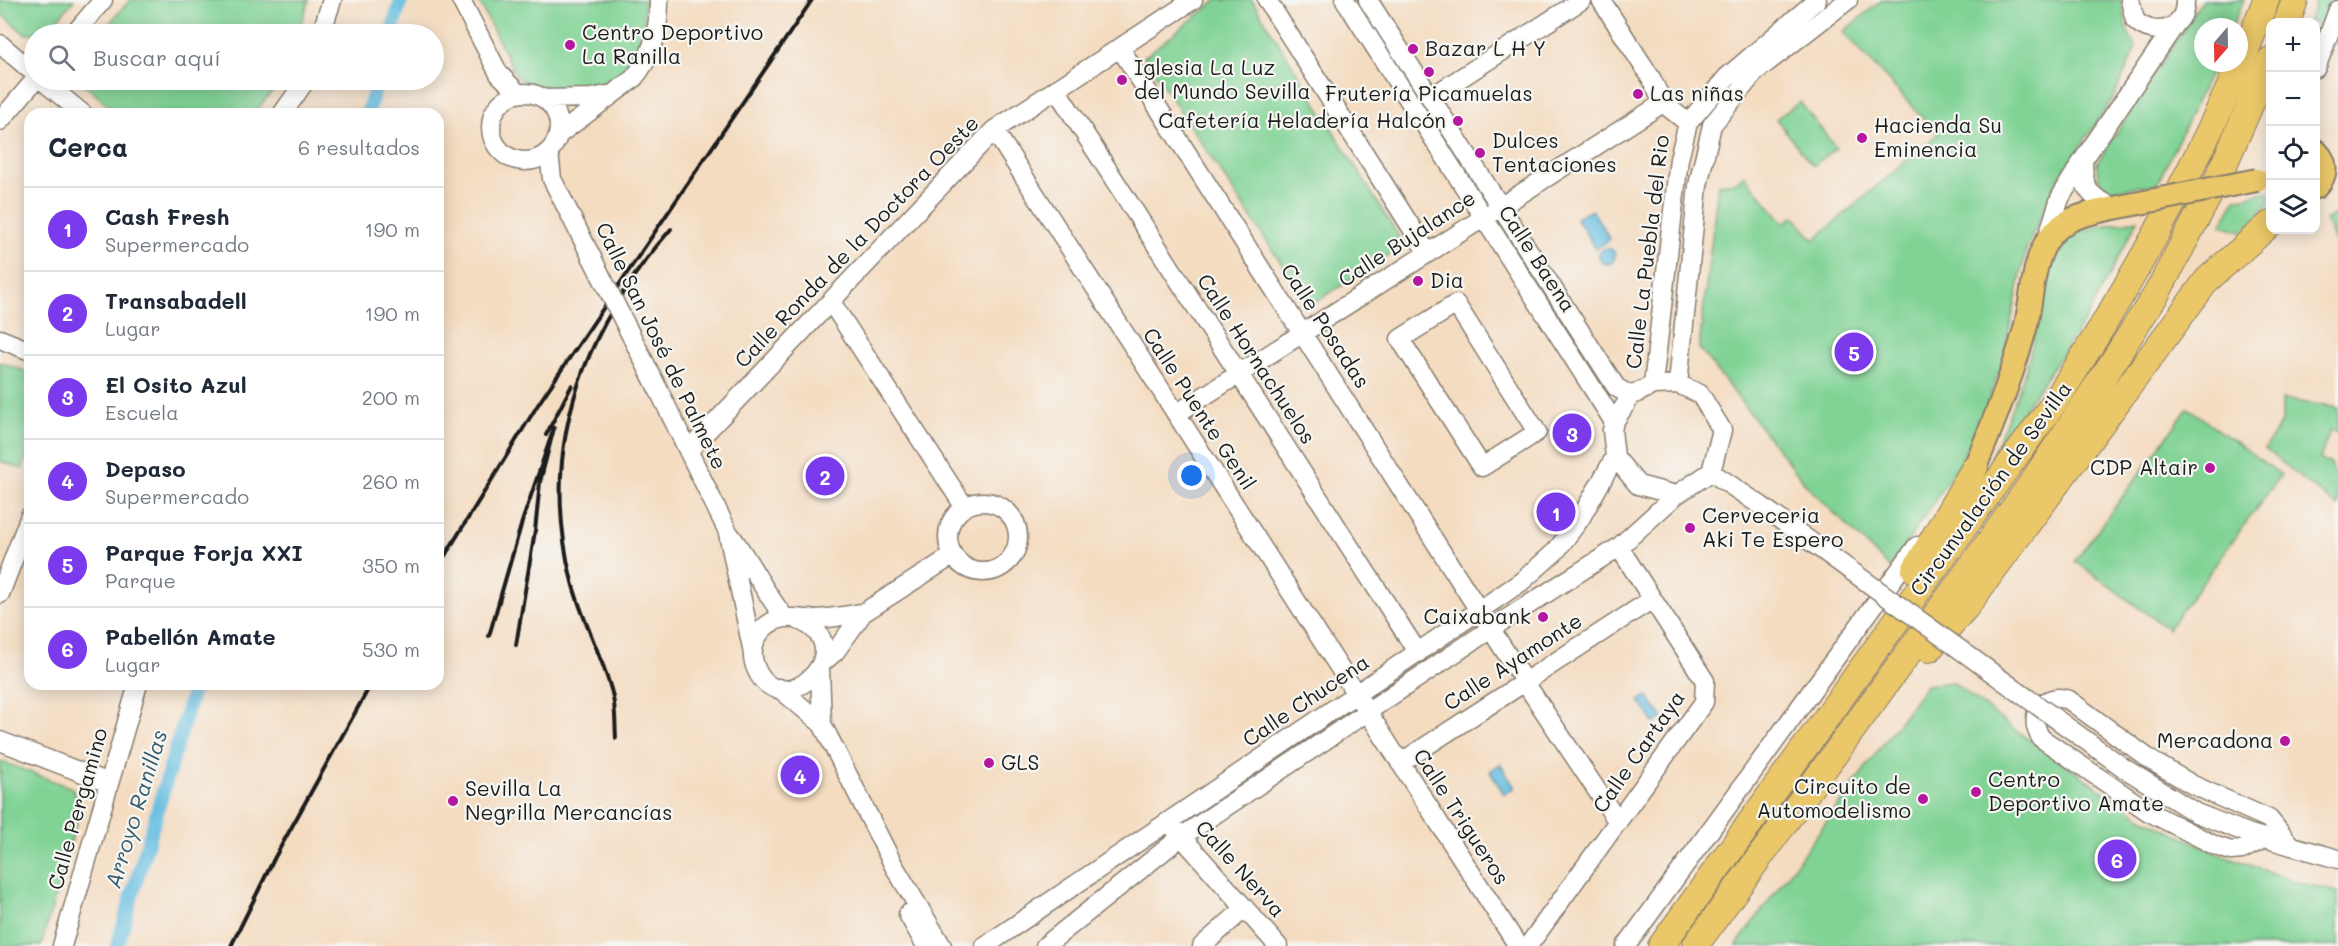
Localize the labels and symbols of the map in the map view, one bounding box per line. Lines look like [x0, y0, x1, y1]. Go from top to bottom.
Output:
place label: Centro Deportivo La Ranilla [582, 18, 763, 69]
north arrow [2194, 18, 2248, 72]
place label: Bazar L H Y [1425, 34, 1546, 61]
marker: Centro Deportivo La Ranilla [563, 38, 577, 52]
marker: Bazar L H Y [1406, 42, 1420, 56]
place label: Iglesia La Luz del Mundo Sevilla [1134, 53, 1311, 104]
marker: Frutería Picamuelas [1422, 65, 1436, 79]
marker: Iglesia La Luz del Mundo Sevilla [1115, 73, 1129, 87]
place label: Frutería Picamuelas [1325, 79, 1533, 106]
place label: Las niñas [1650, 79, 1744, 106]
marker: Las niñas [1631, 87, 1645, 101]
place label: Cafetería Heladería Halcón [1158, 106, 1446, 133]
street label: Calle Ronda de la Doctora Oeste [728, 109, 984, 373]
place label: Hacienda Su Eminencia [1874, 111, 2002, 162]
marker: Cafetería Heladería Halcón [1451, 114, 1465, 128]
place label: Dulces Tentaciones [1492, 126, 1617, 177]
marker: Hacienda Su Eminencia [1855, 131, 1869, 145]
street label: Calle La Puebla del Rio [1619, 133, 1674, 370]
marker: Dulces Tentaciones [1473, 146, 1487, 160]
street label: Calle Bujalance [1332, 183, 1480, 292]
street label: Calle Baena [1494, 200, 1583, 317]
street label: Calle San José de Palmete [591, 217, 734, 473]
street label: Calle Posadas [1276, 258, 1377, 393]
place label: Dia [1430, 266, 1464, 293]
street label: Calle Hornachuelos [1192, 268, 1322, 448]
marker: Dia [1411, 274, 1425, 288]
street label: Calle Puente Genil [1138, 322, 1263, 494]
pin: 5 [1834, 330, 1874, 374]
street label: Circunvalación de Sevilla [1903, 376, 2077, 601]
pin: 3 [1552, 410, 1592, 456]
place label: CDP Altair [2090, 453, 2198, 480]
pin: 2 [806, 454, 844, 498]
your location [1177, 461, 1206, 490]
marker: CDP Altair [2203, 461, 2217, 475]
pin: 1 [1536, 490, 1576, 534]
place label: Cerveceria Aki Te Espero [1702, 501, 1843, 552]
marker: Cerveceria Aki Te Espero [1683, 521, 1697, 535]
place label: Caixabank [1423, 602, 1531, 629]
street label: Calle Ayamonte [1438, 606, 1587, 716]
marker: Caixabank [1536, 610, 1550, 624]
street label: Calle Chucena [1237, 648, 1374, 752]
street label: Calle Cartaya [1586, 685, 1690, 818]
street label: Calle Pergamino [41, 724, 113, 893]
water label: Arroyo Ranillas [98, 726, 173, 892]
place label: Mercadona [2157, 726, 2273, 753]
marker: Mercadona [2278, 734, 2292, 748]
street label: Calle Trigueros [1408, 743, 1516, 889]
place label: GLS [1001, 748, 1039, 775]
pin: 4 [780, 752, 820, 798]
marker: GLS [982, 756, 996, 770]
place label: Centro Deportivo Amate [1988, 765, 2164, 816]
place label: Circuito de Automodelismo [1757, 772, 1911, 823]
place label: Sevilla La Negrilla Mercancías [465, 774, 673, 825]
marker: Centro Deportivo Amate [1969, 785, 1983, 799]
marker: Circuito de Automodelismo [1916, 792, 1930, 806]
marker: Sevilla La Negrilla Mercancías [446, 794, 460, 808]
street label: Calle Nerva [1190, 814, 1292, 922]
pin: 6 [2098, 836, 2136, 882]

